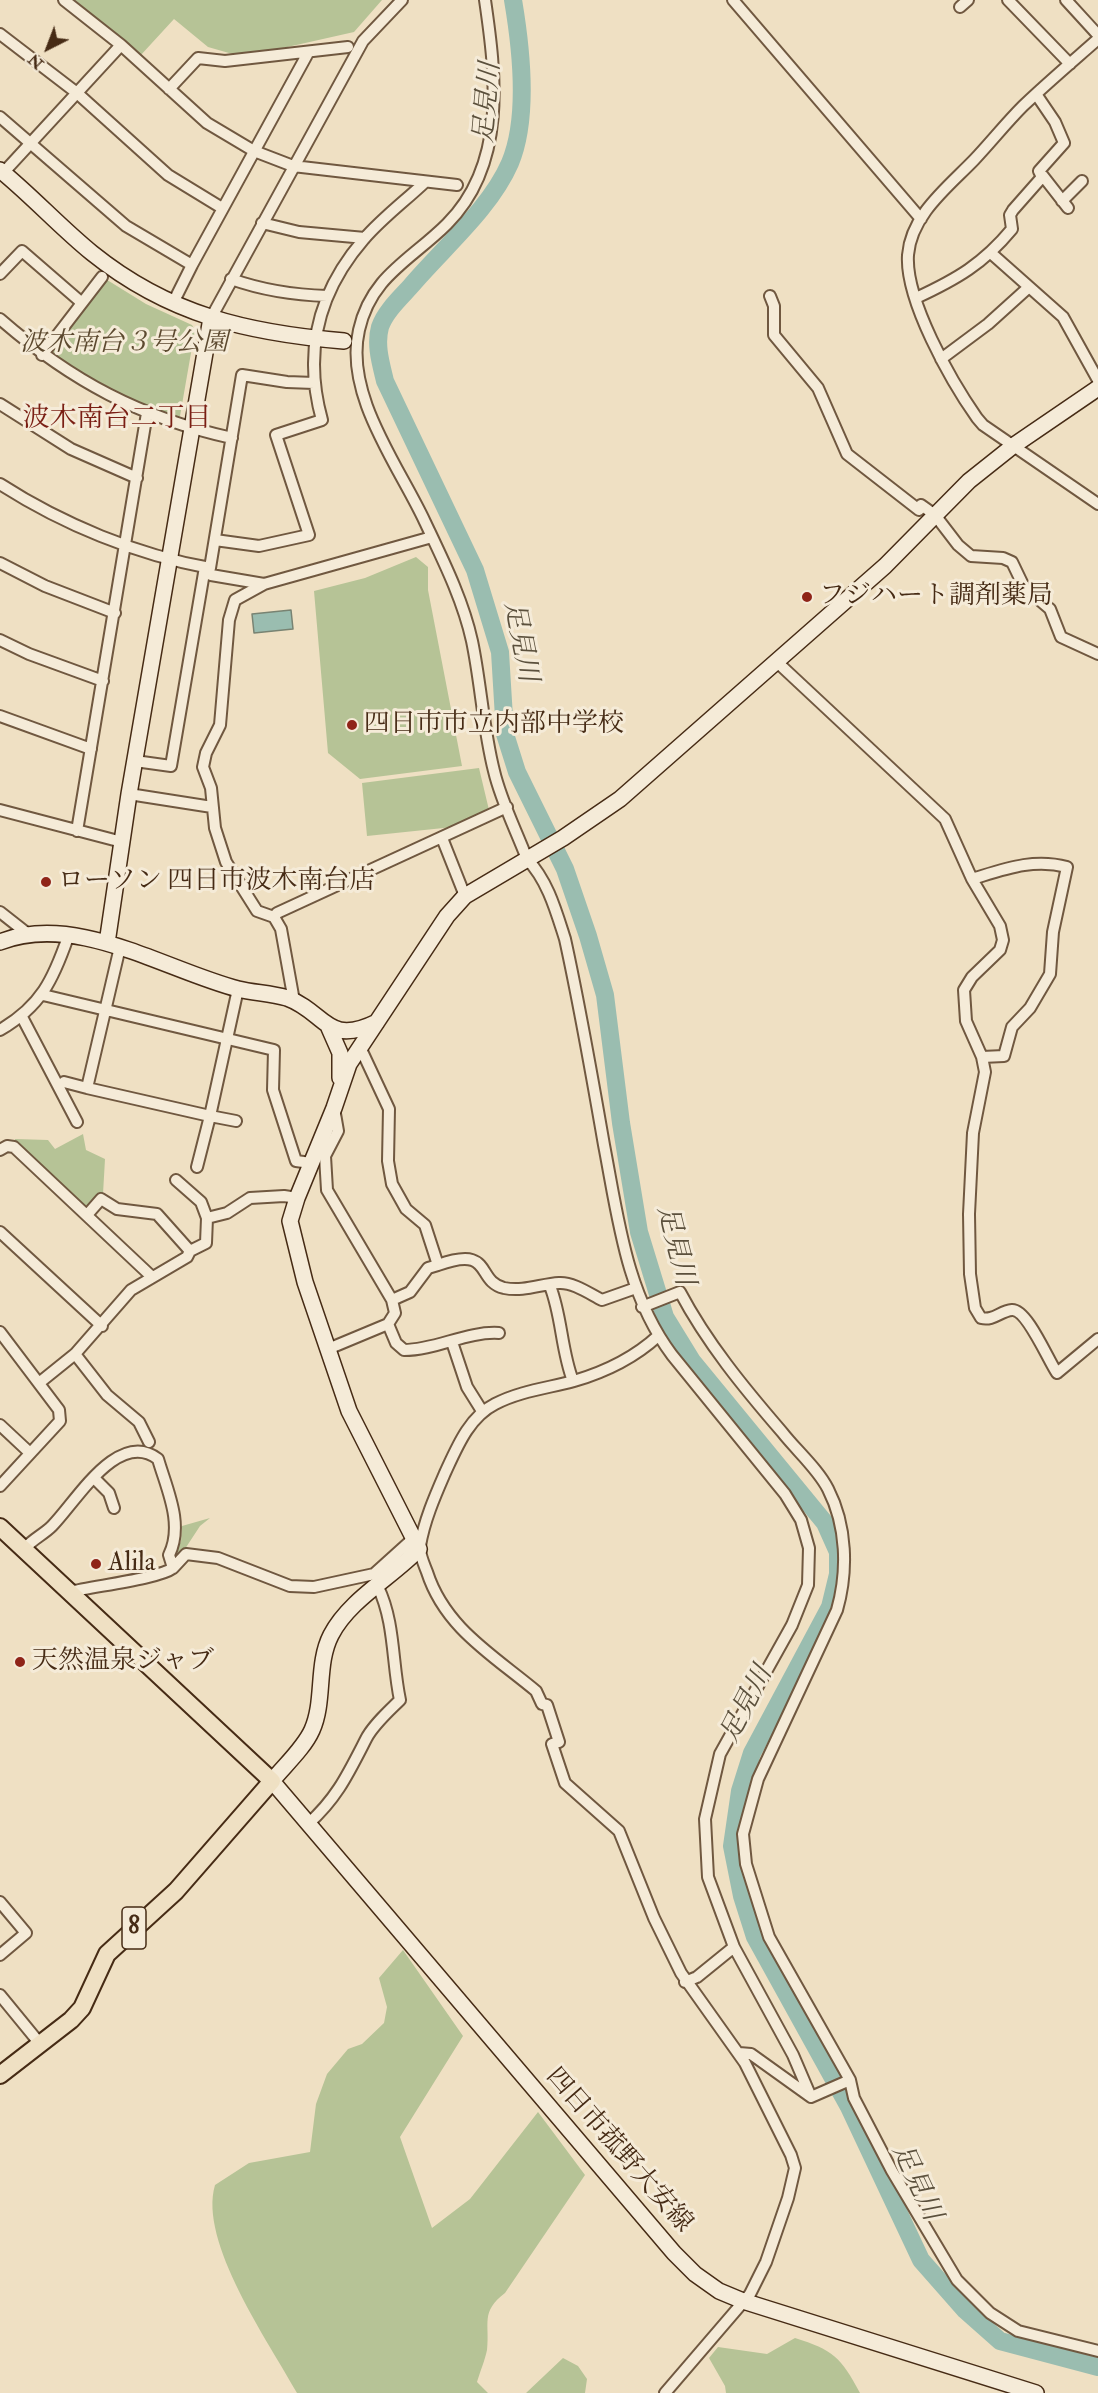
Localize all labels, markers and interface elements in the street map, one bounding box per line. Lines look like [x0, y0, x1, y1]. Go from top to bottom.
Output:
north arrow [18, 18, 78, 78]
text: N [24, 49, 48, 74]
water label: 足見川 [469, 61, 509, 145]
park label: 波木南台３号公園 [20, 328, 228, 360]
district label: 波木南台二丁目 [23, 404, 211, 436]
place label: フジハート調剤薬局 [819, 581, 1053, 613]
marker: フジハート調剤薬局 [800, 590, 814, 604]
water label: 足見川 [495, 599, 543, 685]
place label: 四日市市立内部中学校 [364, 709, 624, 741]
marker: 四日市市立内部中学校 [345, 718, 359, 732]
place label: ローソン 四日市波木南台店 [58, 866, 375, 898]
marker: ローソン 四日市波木南台店 [39, 875, 53, 889]
water label: 足見川 [648, 1203, 700, 1289]
place label: Alila [108, 1548, 155, 1580]
marker: Alila [89, 1557, 103, 1571]
place label: 天然温泉ジャブ [32, 1646, 214, 1678]
marker: 天然温泉ジャブ [13, 1655, 27, 1669]
water label: 足見川 [715, 1662, 781, 1748]
road number: 8 [122, 1907, 146, 1949]
street label: 四日市菰野大安線 [538, 2062, 698, 2240]
water label: 足見川 [883, 2139, 947, 2227]

